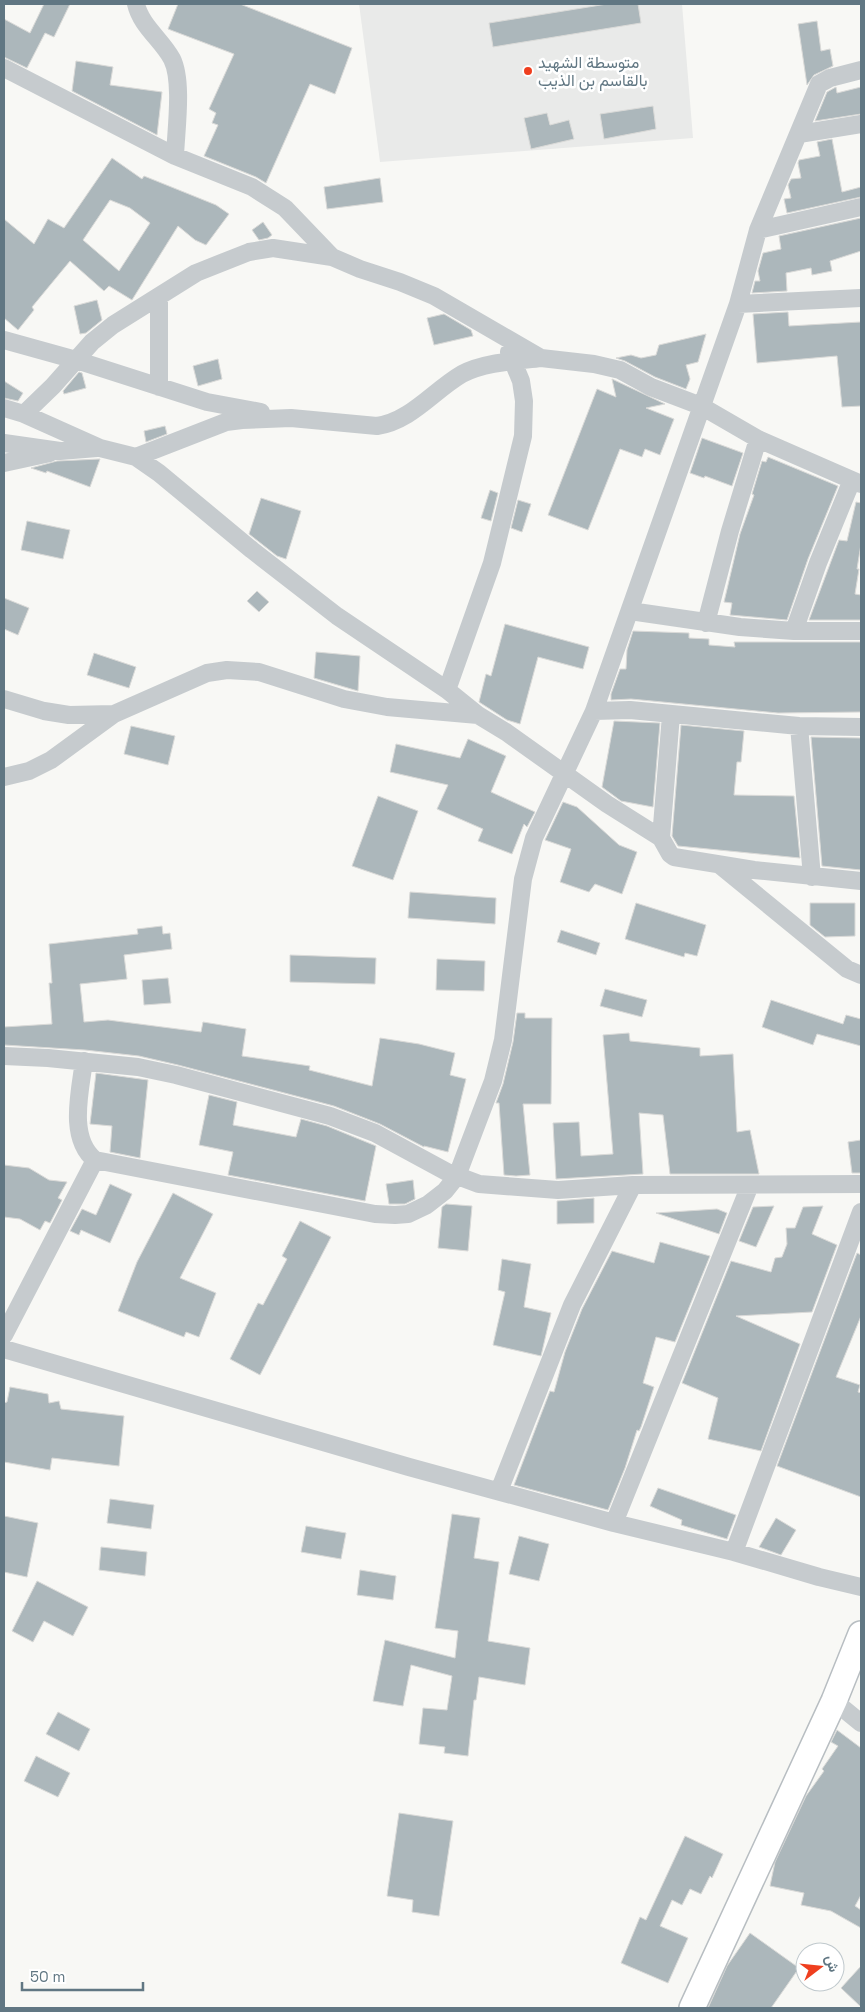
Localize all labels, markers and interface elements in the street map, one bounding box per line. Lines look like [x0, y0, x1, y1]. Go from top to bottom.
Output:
place label: متوسطة الشهيد بالقاسم بن الذيب [538, 52, 648, 91]
marker: متوسطة الشهيد بالقاسم بن الذيب [522, 65, 534, 77]
north arrow [795, 1942, 845, 1992]
text: ش [822, 1953, 844, 1974]
scale bar [22, 1960, 144, 1992]
text: 50 m [30, 1967, 65, 1986]

